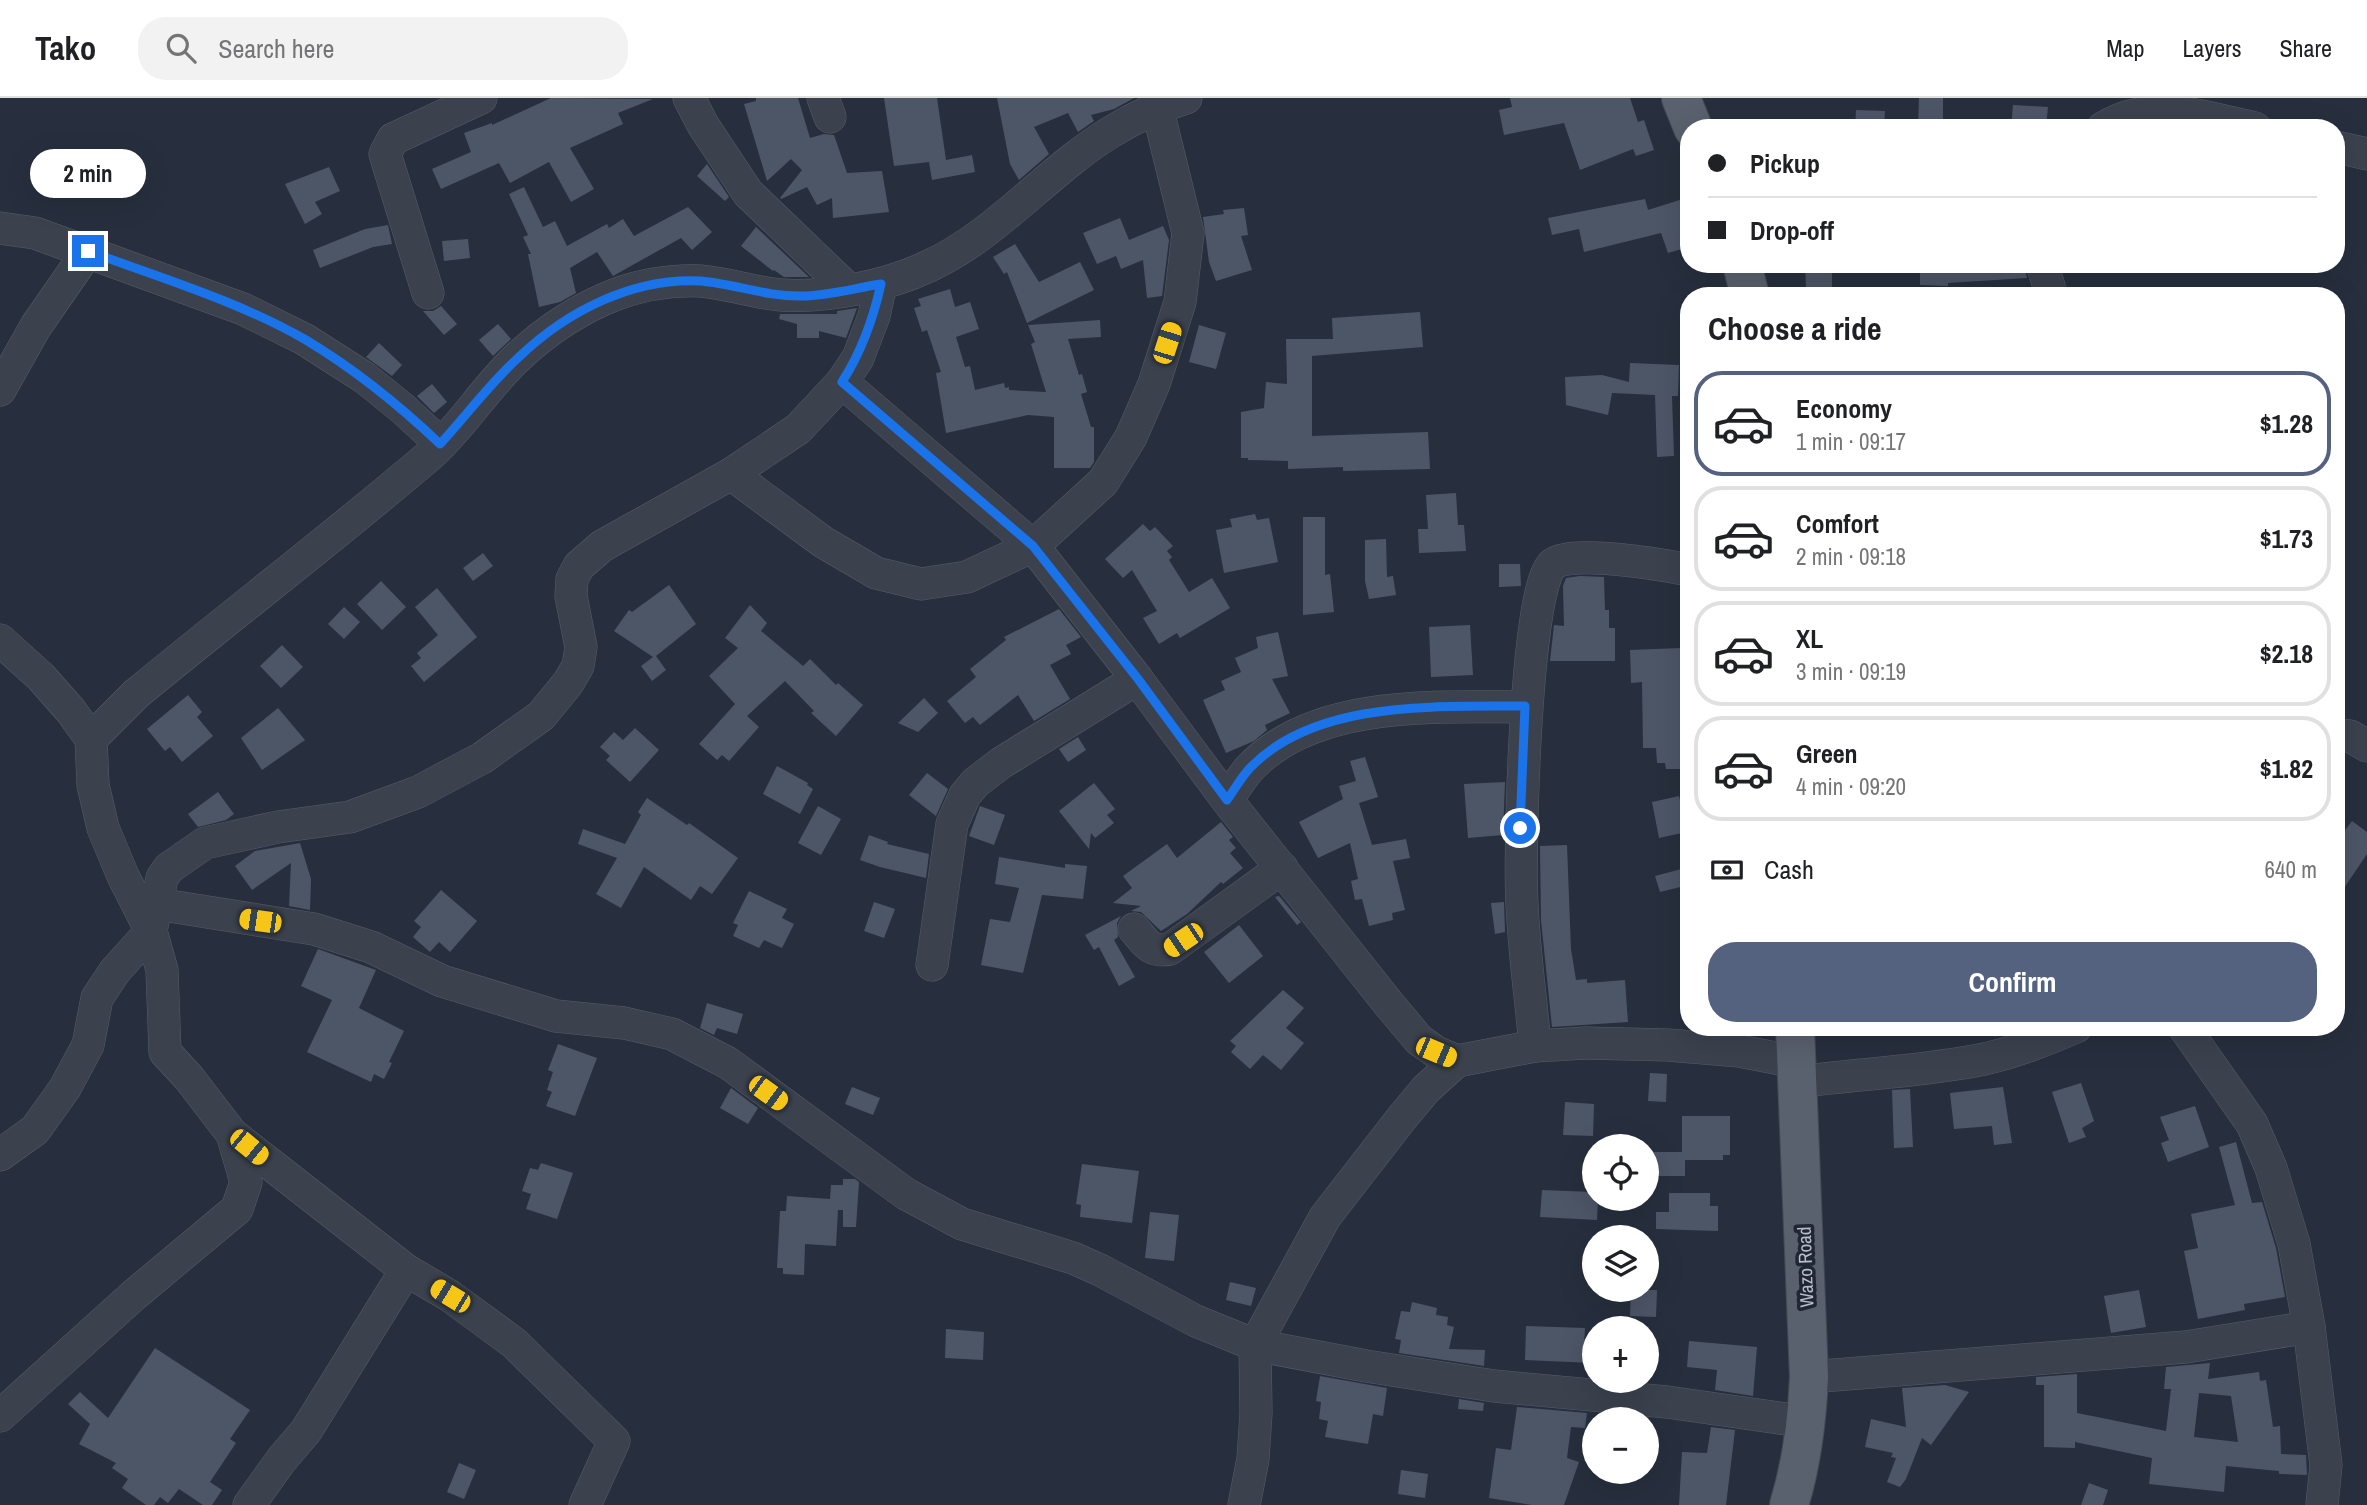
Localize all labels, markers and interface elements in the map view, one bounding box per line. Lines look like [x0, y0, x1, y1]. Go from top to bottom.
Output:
search box [138, 17, 628, 80]
text: Tako [35, 26, 96, 70]
icon: search [162, 29, 200, 67]
text: Search here [218, 31, 334, 66]
text: Map [2106, 32, 2144, 64]
text: Layers [2182, 32, 2241, 64]
text: Share [2279, 32, 2332, 64]
text: Pickup [1750, 146, 1820, 181]
callout: 2 min [30, 150, 146, 198]
text: 2 min [63, 158, 113, 189]
text: Drop-off [1750, 213, 1834, 248]
route end [72, 235, 104, 267]
text: Choose a ride [1708, 307, 1882, 350]
car [1151, 320, 1184, 366]
text: Economy [1796, 391, 1892, 426]
icon: car [1712, 392, 1775, 455]
text: $1.28 [2260, 406, 2313, 441]
text: 1 min · 09:17 [1796, 426, 1906, 457]
text: Comfort [1796, 506, 1879, 541]
icon: car [1712, 507, 1775, 570]
text: $1.73 [2260, 521, 2313, 556]
text: 2 min · 09:18 [1796, 541, 1906, 572]
text: XL [1796, 621, 1823, 656]
icon: car [1712, 622, 1775, 685]
text: $2.18 [2260, 636, 2313, 671]
text: 3 min · 09:19 [1796, 656, 1906, 687]
text: Green [1796, 736, 1858, 771]
icon: car [1712, 737, 1775, 800]
text: $1.82 [2260, 751, 2313, 786]
text: 4 min · 09:20 [1796, 771, 1906, 802]
route start [1504, 812, 1536, 844]
icon: cash [1708, 851, 1746, 889]
text: Cash [1764, 852, 1814, 887]
text: 640 m [2265, 854, 2317, 885]
car [238, 908, 283, 934]
car [1160, 920, 1207, 960]
button: Confirm [1708, 942, 2317, 1022]
car [1413, 1034, 1460, 1070]
car [745, 1072, 792, 1114]
car [227, 1126, 272, 1168]
map controls [1582, 1134, 1659, 1484]
button: locate [1582, 1134, 1659, 1211]
button: layers [1582, 1225, 1659, 1302]
street label: Wazo Road [1791, 1226, 1819, 1308]
car [427, 1276, 474, 1316]
button: + [1582, 1316, 1659, 1393]
button: − [1582, 1407, 1659, 1484]

